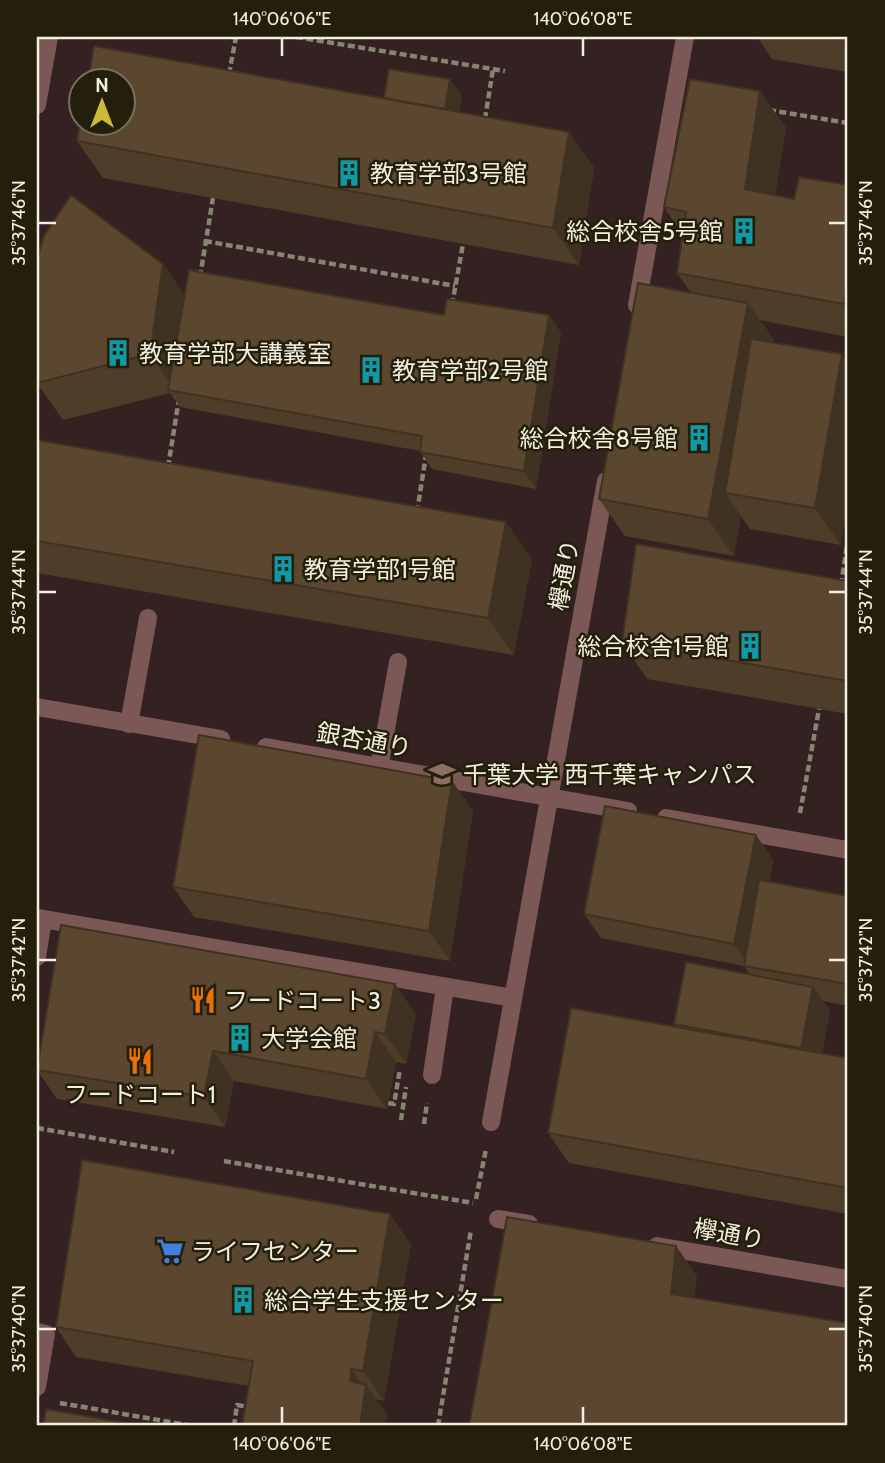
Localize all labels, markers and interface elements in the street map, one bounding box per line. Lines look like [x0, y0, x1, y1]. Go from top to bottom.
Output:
text: 140°06'06"E [233, 8, 331, 30]
text: 140°06'08"E [533, 8, 633, 30]
north arrow [66, 66, 136, 136]
text: N [95, 74, 109, 97]
building icon: 教育学部3号館 [334, 158, 364, 188]
place label: 教育学部3号館 [370, 159, 527, 188]
text: 35°37'46"N [8, 180, 30, 266]
text: 35°37'46"N [855, 180, 877, 266]
building icon: 総合校舎5号館 [729, 216, 759, 246]
place label: 総合校舎5号館 [566, 217, 723, 246]
building icon: 教育学部大講義室 [103, 338, 133, 368]
place label: 教育学部大講義室 [139, 339, 331, 368]
building icon: 教育学部2号館 [356, 355, 386, 385]
place label: 教育学部2号館 [392, 356, 549, 385]
building icon: 総合校舎8号館 [684, 423, 714, 453]
place label: 総合校舎8号館 [519, 424, 678, 453]
street label: 欅通り [543, 537, 585, 613]
text: 35°37'44"N [8, 549, 30, 635]
text: 35°37'44"N [855, 549, 877, 635]
building icon: 教育学部1号館 [268, 554, 298, 584]
place label: 教育学部1号館 [304, 555, 456, 584]
building icon: 総合校舎1号館 [735, 631, 765, 661]
place label: 総合校舎1号館 [577, 632, 729, 661]
street label: 銀杏通り [314, 717, 414, 763]
school or university icon: 千葉大学 西千葉キャンパス [427, 759, 457, 789]
place label: 千葉大学 西千葉キャンパス [463, 760, 756, 789]
text: 35°37'42"N [8, 918, 30, 1002]
text: 35°37'42"N [855, 918, 877, 1002]
restaurant icon: フードコート3 [188, 985, 218, 1015]
place label: フードコート3 [224, 986, 381, 1015]
building icon: 大学会館 [225, 1023, 255, 1053]
place label: 大学会館 [261, 1024, 357, 1053]
restaurant icon: フードコート1 [125, 1046, 155, 1076]
place label: フードコート1 [64, 1080, 216, 1109]
street label: 欅通り [691, 1213, 767, 1255]
supermarket icon: ライフセンター [155, 1236, 185, 1266]
place label: ライフセンター [191, 1237, 359, 1266]
text: 35°37'40"N [8, 1285, 30, 1373]
building icon: 総合学生支援センター [228, 1285, 258, 1315]
text: 35°37'40"N [855, 1285, 877, 1373]
place label: 総合学生支援センター [264, 1286, 504, 1315]
text: 140°06'06"E [233, 1433, 331, 1455]
text: 140°06'08"E [533, 1433, 633, 1455]

